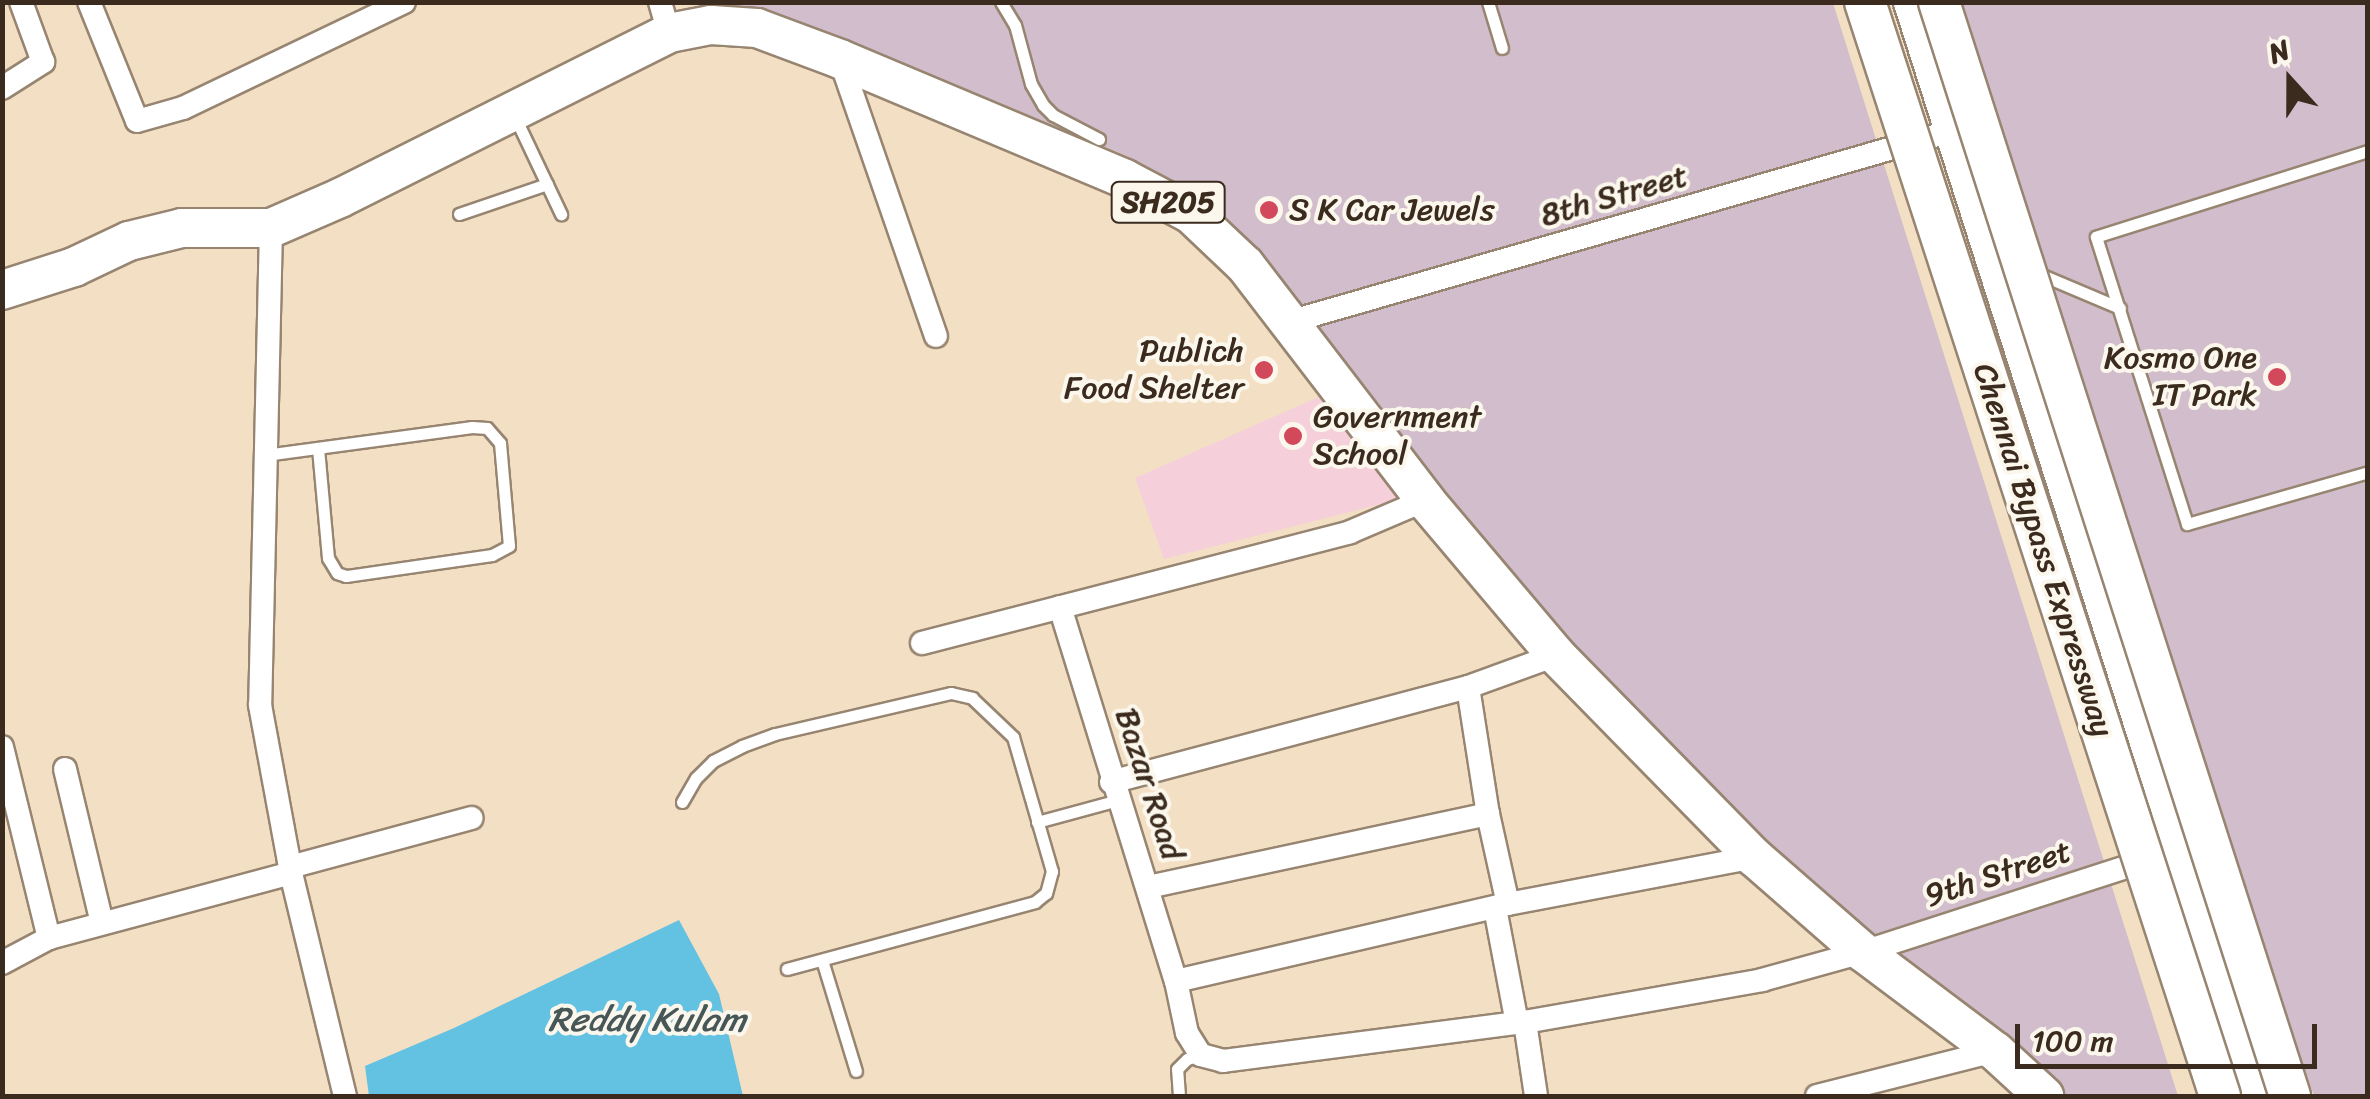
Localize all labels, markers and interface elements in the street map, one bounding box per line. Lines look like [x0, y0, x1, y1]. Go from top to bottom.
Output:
text: N [2261, 25, 2297, 78]
north arrow [2240, 30, 2340, 130]
street label: 8th Street [1536, 157, 1692, 235]
road number: SH205 [1110, 177, 1226, 227]
place label: S K Car Jewels [1289, 191, 1495, 229]
marker: S K Car Jewels [1258, 199, 1280, 221]
place label: Publich Food Shelter [1064, 333, 1244, 408]
place label: Kosmo One IT Park [2103, 340, 2257, 415]
street label: Chennai Bypass Expressway [1964, 358, 2122, 742]
marker: Publich Food Shelter [1253, 359, 1275, 381]
marker: Kosmo One IT Park [2266, 366, 2288, 388]
place label: Government School [1313, 399, 1481, 474]
marker: Government School [1282, 425, 1304, 447]
street label: Bazar Road [1106, 703, 1192, 865]
street label: 9th Street [1920, 832, 2076, 916]
water label: Reddy Kulam [548, 998, 746, 1040]
scale bar [2020, 1004, 2322, 1066]
text: 100 m [2032, 1014, 2114, 1068]

